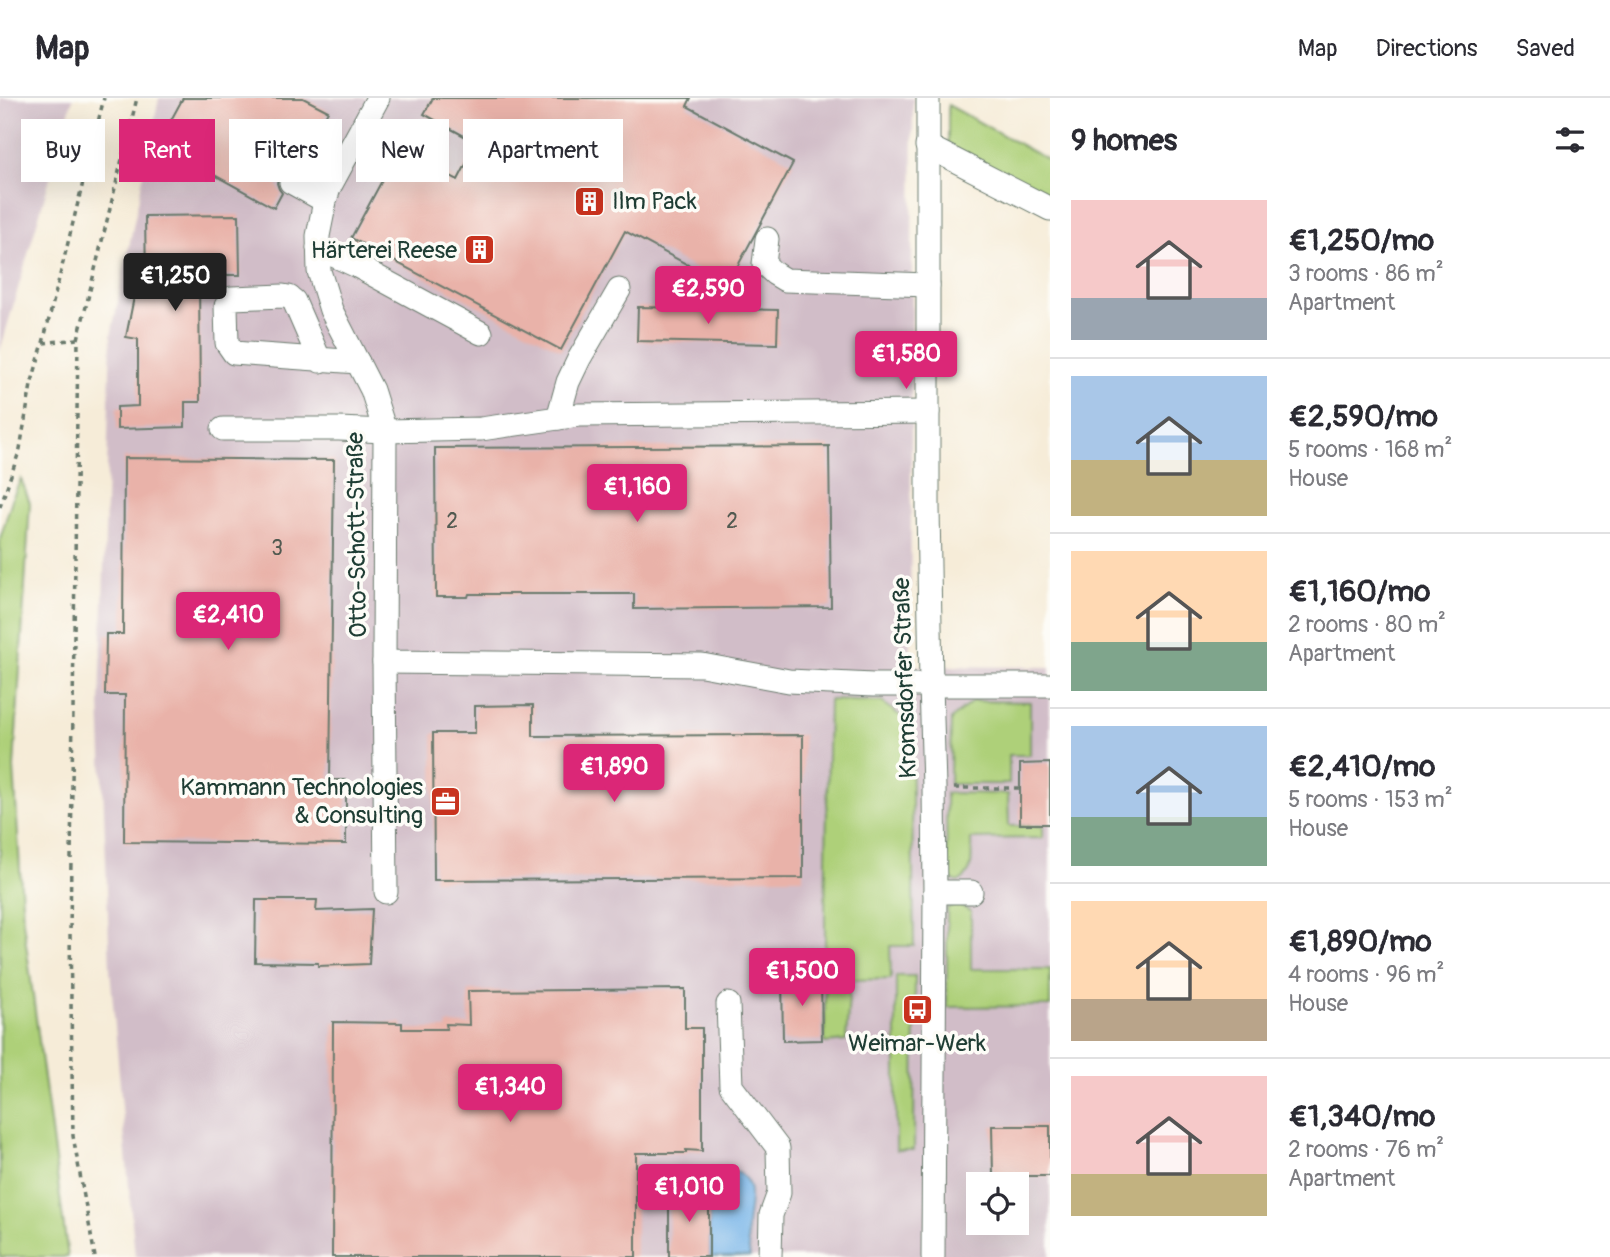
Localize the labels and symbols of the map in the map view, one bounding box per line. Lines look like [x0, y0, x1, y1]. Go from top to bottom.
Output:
building icon: Ilm Pack [572, 184, 606, 218]
place label: Ilm Pack [612, 187, 697, 216]
building icon: Härterei Reese [463, 233, 497, 267]
place label: Härterei Reese [311, 236, 457, 265]
pin: €1,250 [118, 254, 232, 313]
pin: €2,590 [651, 266, 765, 326]
pin: €1,580 [849, 331, 963, 391]
street label: Otto-Schott-Straße [341, 432, 373, 638]
pin: €1,160 [580, 464, 694, 524]
house number: 2 [446, 508, 458, 535]
house number: 2 [726, 508, 738, 535]
house number: 3 [271, 535, 283, 562]
street label: Kromsdorfer Straße [887, 577, 923, 779]
pin: €2,410 [171, 592, 285, 652]
pin: €1,890 [557, 744, 671, 804]
place label: Kammann Technologies & Consulting [180, 773, 423, 830]
office icon: Kammann Technologies & Consulting [429, 784, 463, 818]
pin: €1,500 [745, 948, 859, 1008]
bus stop icon: Weimar-Werk [900, 992, 934, 1026]
place label: Weimar-Werk [848, 1029, 986, 1058]
pin: €1,340 [453, 1065, 567, 1124]
pin: €1,010 [632, 1164, 746, 1224]

